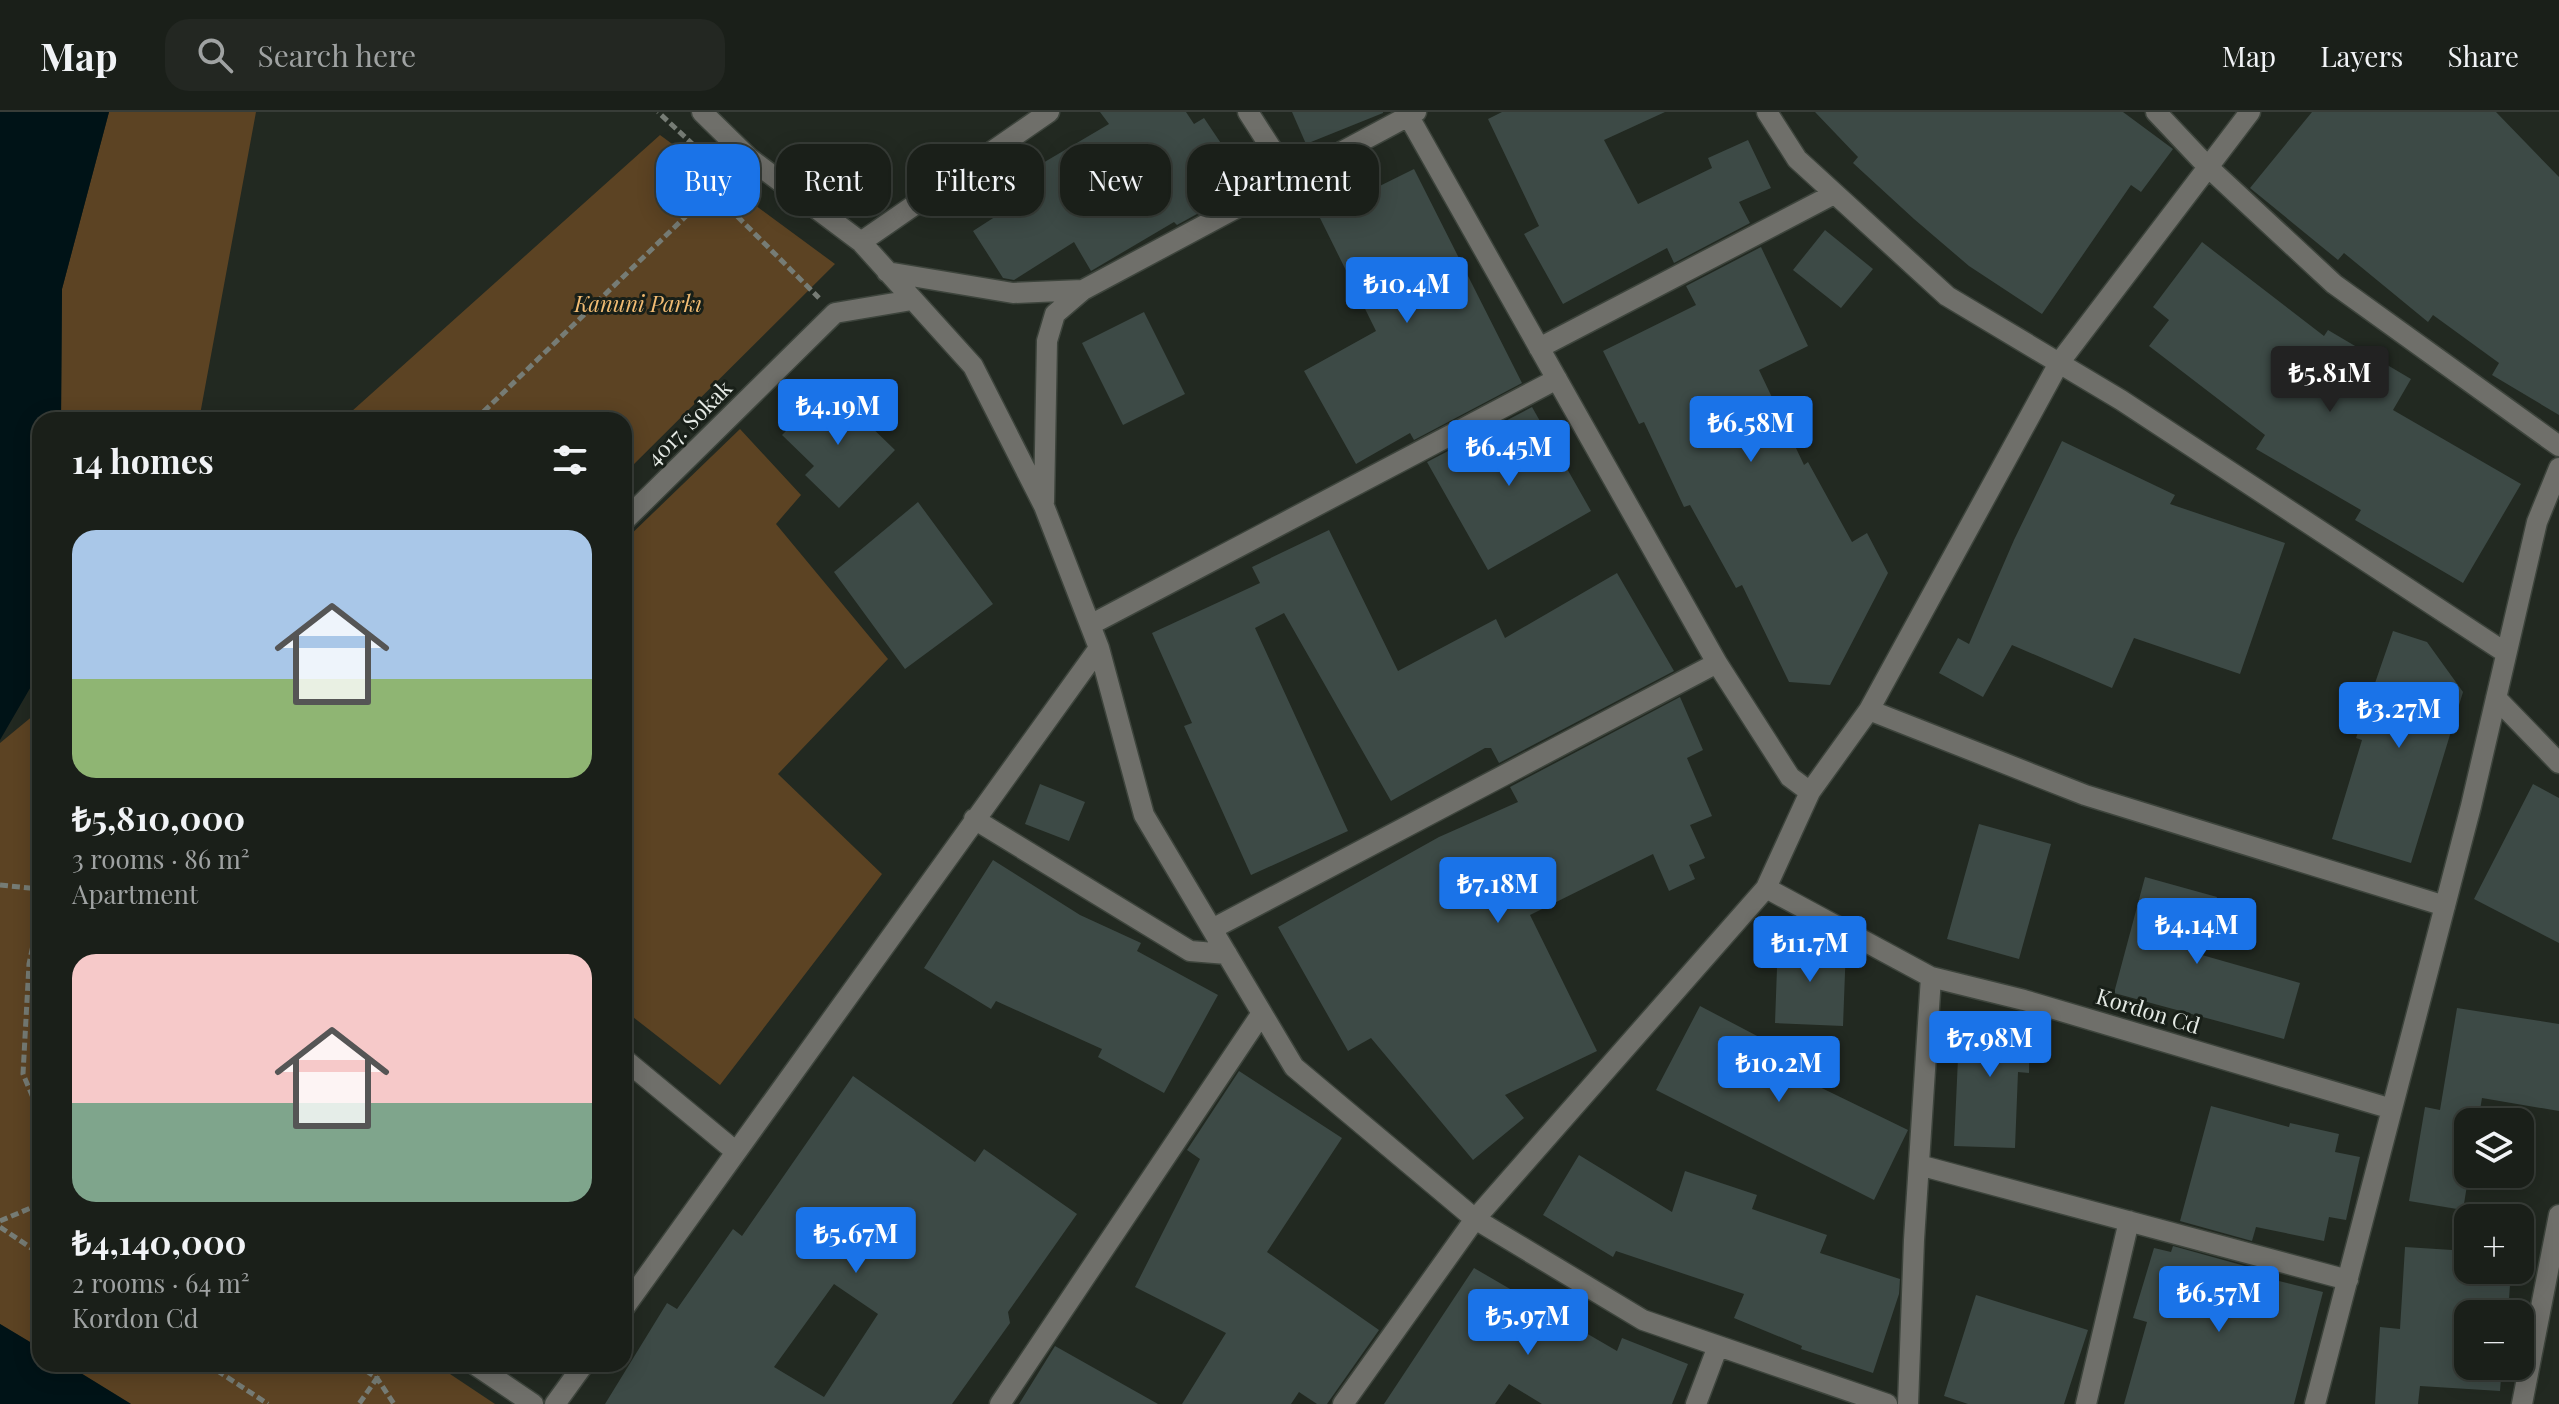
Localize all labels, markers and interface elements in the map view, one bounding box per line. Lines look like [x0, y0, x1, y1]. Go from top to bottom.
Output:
search box [165, 19, 725, 91]
text: Map [40, 30, 117, 81]
icon: search [193, 33, 237, 77]
text: Search here [257, 35, 416, 75]
text: Map [2222, 37, 2276, 74]
text: Layers [2320, 37, 2403, 74]
text: Share [2447, 37, 2519, 74]
chip: Buy [656, 144, 760, 216]
chip: Rent [776, 144, 891, 216]
chip: Filters [907, 144, 1044, 216]
chip: New [1060, 144, 1171, 216]
chip: Apartment [1187, 144, 1379, 216]
pin: ₺10.4M [1342, 257, 1472, 325]
text: ₺10.4M [1364, 265, 1450, 300]
park label: Kanuni Parkı [573, 288, 702, 318]
pin: ₺5.81M [2265, 346, 2395, 414]
text: ₺5.81M [2289, 354, 2371, 389]
street label: 4017. Sokak [639, 373, 738, 472]
pin: ₺4.19M [773, 379, 903, 447]
text: ₺4.19M [796, 387, 880, 422]
pin: ₺6.58M [1686, 396, 1816, 464]
text: ₺6.58M [1708, 404, 1794, 439]
pin: ₺6.45M [1444, 420, 1574, 488]
text: ₺6.45M [1466, 428, 1552, 463]
text: 14 homes [72, 437, 214, 483]
icon: filters [548, 438, 592, 482]
icon: home [260, 582, 404, 726]
pin: ₺3.27M [2334, 682, 2464, 750]
text: ₺3.27M [2357, 690, 2441, 725]
text: ₺5,810,000 [72, 794, 245, 840]
text: 3 rooms · 86 m² [72, 841, 250, 876]
pin: ₺7.18M [1433, 857, 1563, 925]
text: ₺7.18M [1457, 865, 1539, 900]
text: Apartment [72, 876, 198, 911]
pin: ₺4.14M [2132, 898, 2262, 966]
text: ₺4.14M [2155, 906, 2239, 941]
pin: ₺11.7M [1745, 916, 1875, 984]
text: ₺11.7M [1771, 924, 1849, 959]
street label: Kordon Cd [2093, 980, 2204, 1040]
icon: home [260, 1006, 404, 1150]
pin: ₺7.98M [1925, 1011, 2055, 1079]
text: ₺7.98M [1947, 1019, 2033, 1054]
pin: ₺10.2M [1714, 1036, 1844, 1104]
text: ₺10.2M [1736, 1044, 1822, 1079]
map controls [2454, 1108, 2534, 1380]
button: layers [2454, 1108, 2534, 1188]
button: + [2454, 1204, 2534, 1284]
pin: ₺5.67M [791, 1207, 921, 1275]
text: ₺5.67M [814, 1215, 898, 1250]
text: ₺4,140,000 [72, 1218, 247, 1264]
text: 2 rooms · 64 m² [72, 1265, 250, 1300]
pin: ₺6.57M [2154, 1266, 2284, 1334]
text: ₺6.57M [2177, 1274, 2261, 1309]
pin: ₺5.97M [1463, 1289, 1593, 1357]
text: ₺5.97M [1486, 1297, 1570, 1332]
text: Kordon Cd [72, 1300, 199, 1335]
button: − [2454, 1300, 2534, 1380]

